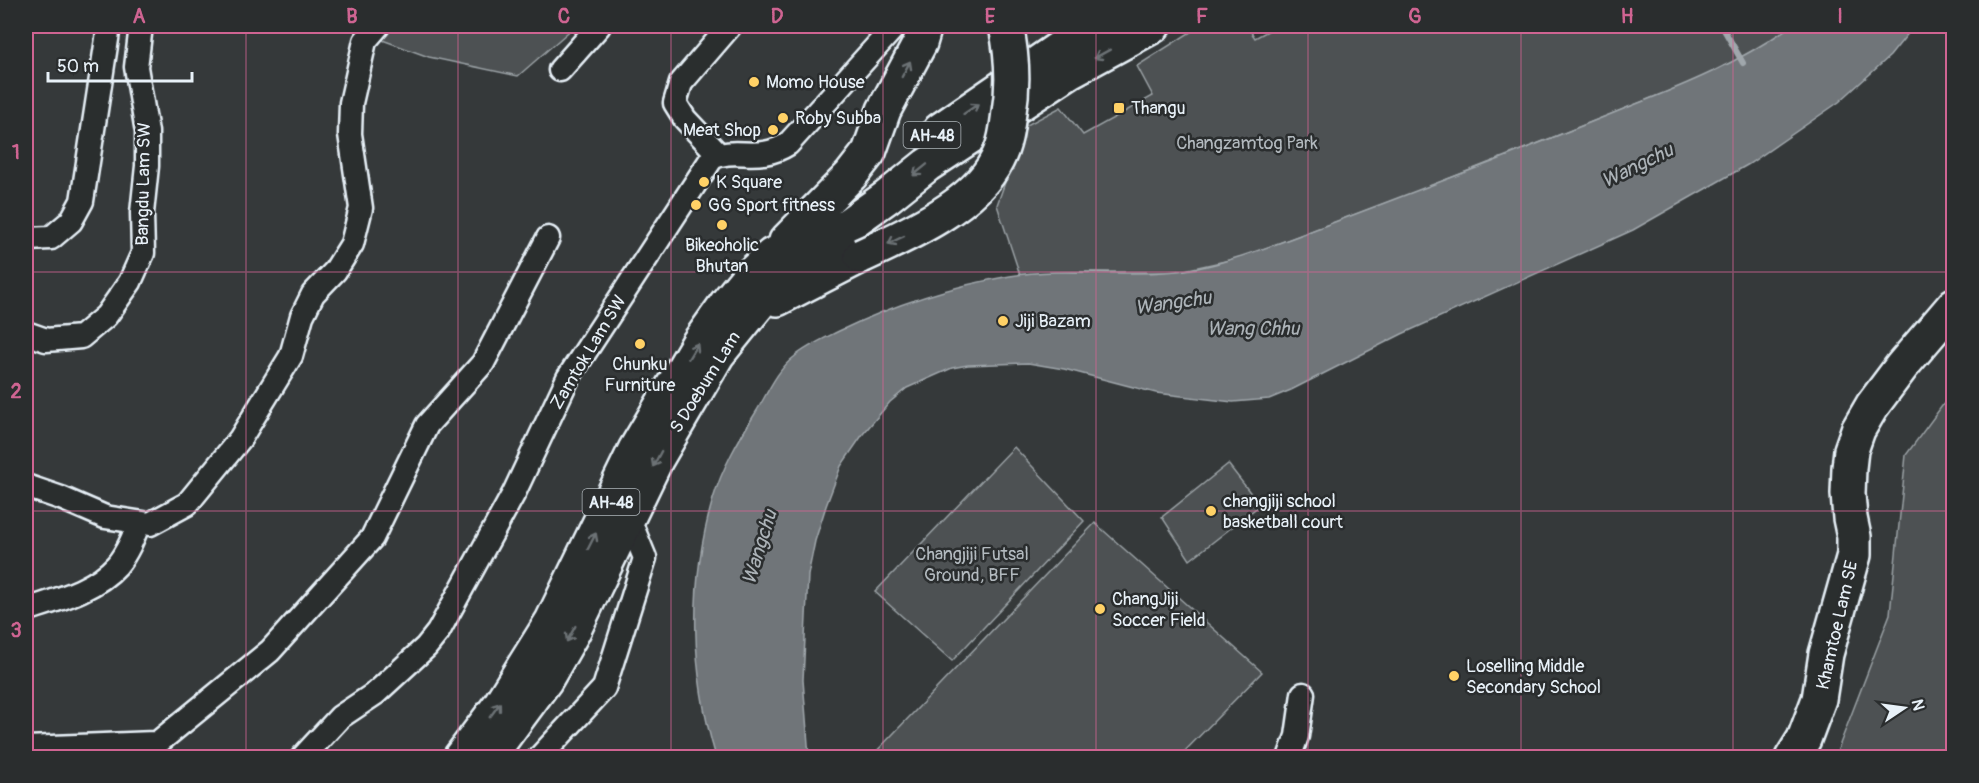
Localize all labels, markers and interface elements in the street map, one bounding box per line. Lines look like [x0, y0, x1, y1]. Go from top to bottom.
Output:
text: A [133, 4, 146, 29]
text: B [346, 4, 358, 29]
text: C [558, 4, 570, 29]
text: D [771, 4, 784, 29]
text: E [985, 4, 996, 29]
text: F [1196, 4, 1208, 29]
text: G [1408, 4, 1422, 29]
text: H [1621, 4, 1634, 29]
text: I [1837, 4, 1843, 29]
scale bar [48, 45, 192, 83]
one-way arrow [1093, 49, 1111, 60]
text: 50 m [57, 55, 99, 78]
one-way arrow [901, 60, 912, 78]
place label: Momo House [766, 71, 865, 94]
marker: Momo House [747, 75, 761, 89]
place label: Thangu [1131, 97, 1186, 120]
marker: Thangu [1112, 101, 1126, 115]
one-way arrow [962, 103, 978, 115]
place label: Roby Subba [795, 107, 881, 130]
marker: Roby Subba [776, 111, 790, 125]
place label: Meat Shop [683, 119, 761, 142]
street label: Bangdu Lam SW [131, 122, 156, 246]
road number: AH-48 [904, 122, 960, 148]
marker: Meat Shop [766, 123, 780, 137]
park label: Changzamtog Park [1176, 132, 1318, 155]
water label: Wangchu [1597, 137, 1679, 194]
text: 1 [12, 140, 20, 165]
one-way arrow [912, 164, 928, 177]
place label: K Square [716, 171, 782, 194]
marker: K Square [697, 175, 711, 189]
place label: GG Sport fitness [708, 194, 835, 217]
marker: GG Sport fitness [689, 198, 703, 212]
marker: Bikeoholic Bhutan [715, 218, 729, 232]
place label: Bikeoholic Bhutan [685, 234, 759, 278]
one-way arrow [887, 235, 905, 247]
water label: Wangchu [1133, 285, 1215, 320]
street label: Zamtok Lam SW [545, 291, 632, 414]
place label: Jiji Bazam [1015, 310, 1091, 333]
marker: Jiji Bazam [996, 314, 1010, 328]
water label: Wang Chhu [1207, 316, 1301, 341]
street label: S Doebum Lam [665, 327, 746, 438]
marker: Chunku Furniture [633, 337, 647, 351]
one-way arrow [688, 343, 700, 360]
place label: Chunku Furniture [605, 353, 676, 397]
text: 2 [10, 379, 22, 404]
one-way arrow [651, 450, 663, 467]
road number: AH-48 [582, 489, 640, 515]
place label: changjiji school basketball court [1223, 490, 1344, 534]
marker: changjiji school basketball court [1204, 504, 1218, 518]
water label: Wangchu [736, 505, 783, 588]
one-way arrow [586, 533, 598, 551]
park label: Changjiji Futsal Ground, BFF [915, 543, 1029, 587]
street label: Khamtoe Lam SE [1811, 558, 1863, 692]
place label: ChangJiji Soccer Field [1112, 588, 1206, 632]
marker: ChangJiji Soccer Field [1093, 602, 1107, 616]
text: 3 [10, 618, 22, 643]
one-way arrow [565, 625, 577, 642]
place label: Loselling Middle Secondary School [1466, 655, 1601, 699]
marker: Loselling Middle Secondary School [1447, 669, 1461, 683]
north arrow [1874, 678, 1934, 738]
text: N [1907, 697, 1929, 713]
one-way arrow [489, 703, 501, 719]

